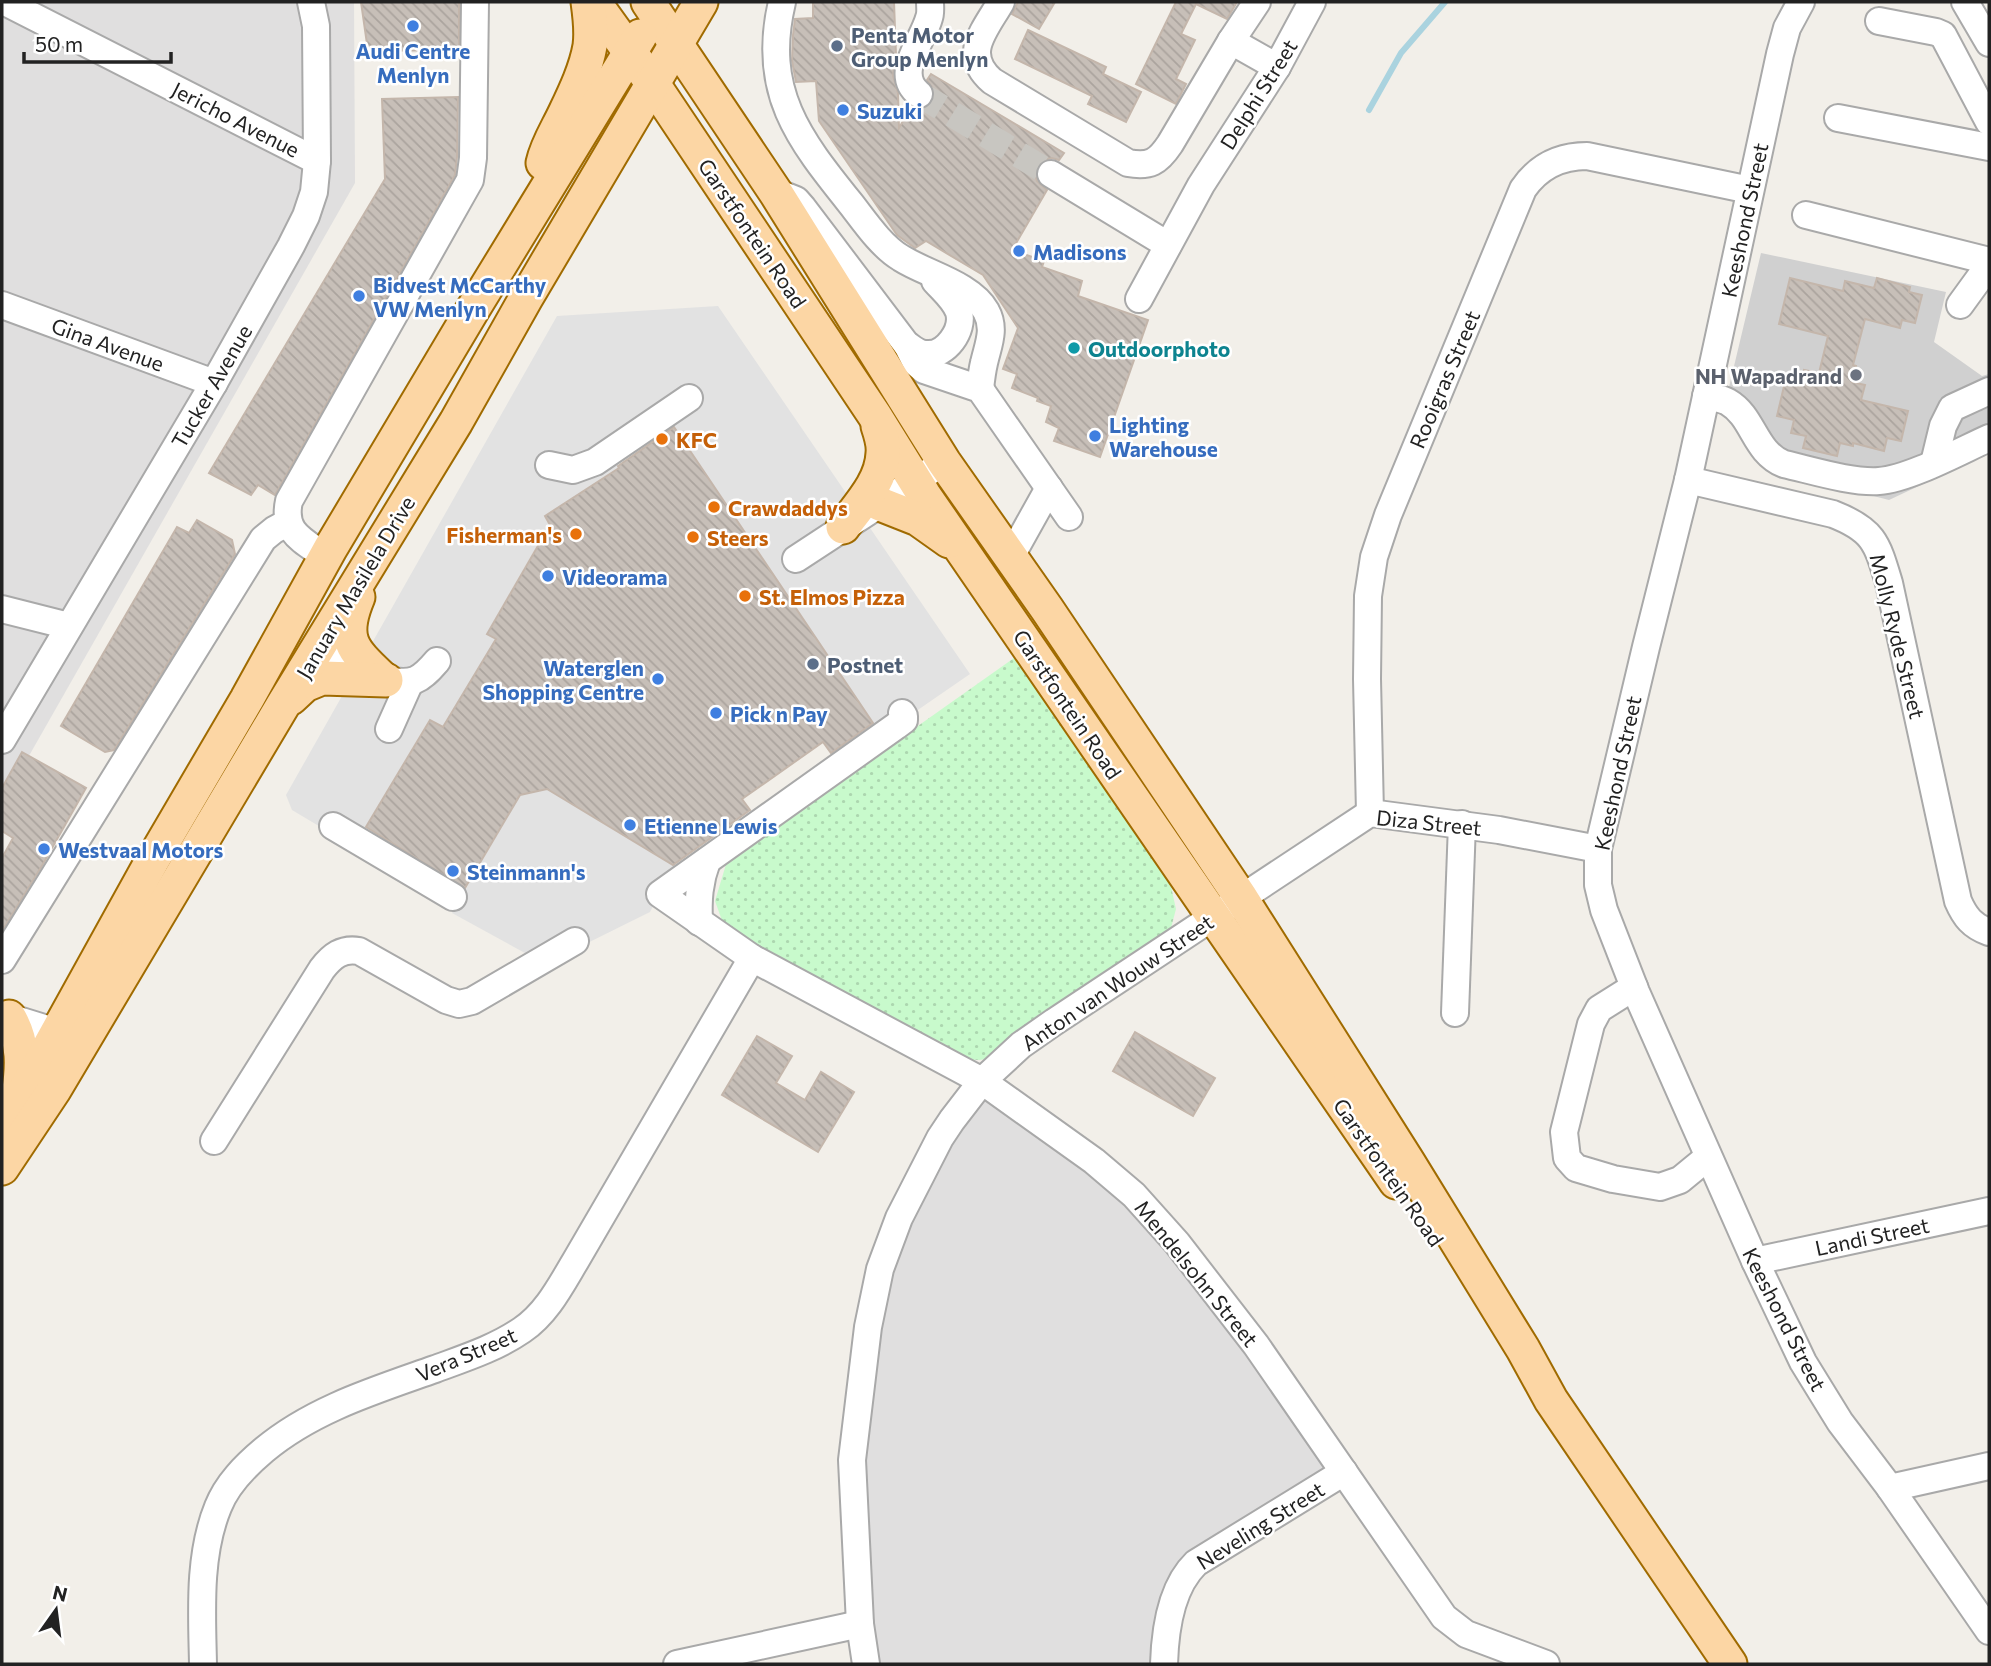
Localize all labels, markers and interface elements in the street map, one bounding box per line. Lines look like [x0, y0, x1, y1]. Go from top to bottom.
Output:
marker: Audi Centre Menlyn [405, 18, 421, 34]
scale bar [24, 21, 172, 65]
place label: Penta Motor Group Menlyn [851, 22, 988, 71]
text: 50 m [35, 31, 83, 56]
street label: Delphi Street [1214, 34, 1302, 154]
place label: Audi Centre Menlyn [356, 38, 470, 87]
marker: Penta Motor Group Menlyn [829, 38, 845, 54]
street label: Jericho Avenue [168, 76, 304, 162]
place label: Suzuki [857, 98, 922, 123]
marker: Suzuki [835, 102, 851, 118]
street label: Keeshond Street [1715, 141, 1773, 299]
street label: Garstfontein Road [694, 154, 812, 312]
place label: Madisons [1033, 239, 1127, 264]
marker: Madisons [1011, 243, 1027, 259]
place label: Bidvest McCarthy VW Menlyn [373, 272, 547, 321]
marker: Bidvest McCarthy VW Menlyn [351, 288, 367, 304]
street label: Rooigras Street [1404, 306, 1484, 452]
street label: Gina Avenue [48, 312, 168, 376]
street label: Tucker Avenue [166, 320, 256, 452]
place label: Outdoorphoto [1088, 336, 1230, 361]
marker: Outdoorphoto [1066, 340, 1082, 356]
place label: NH Wapadrand [1695, 363, 1842, 388]
marker: NH Wapadrand [1848, 367, 1864, 383]
place label: Lighting Warehouse [1109, 412, 1218, 461]
place label: KFC [676, 427, 717, 452]
marker: Lighting Warehouse [1087, 428, 1103, 444]
marker: KFC [654, 431, 670, 447]
street label: January Masilela Drive [291, 491, 419, 683]
place label: Crawdaddys [728, 495, 848, 520]
marker: Crawdaddys [706, 499, 722, 515]
place label: Fisherman's [446, 522, 562, 547]
place label: Steers [707, 525, 769, 550]
marker: Fisherman's [568, 526, 584, 542]
marker: Steers [685, 529, 701, 545]
street label: Molly Ryde Street [1865, 551, 1931, 721]
place label: Videorama [562, 564, 668, 589]
marker: Videorama [540, 568, 556, 584]
place label: St. Elmos Pizza [759, 584, 905, 609]
marker: St. Elmos Pizza [737, 588, 753, 604]
street label: Garstfontein Road [1009, 625, 1127, 783]
place label: Postnet [827, 652, 903, 677]
place label: Waterglen Shopping Centre [482, 655, 644, 704]
marker: Postnet [805, 656, 821, 672]
marker: Waterglen Shopping Centre [650, 671, 666, 687]
street label: Keeshond Street [1588, 694, 1646, 852]
place label: Pick n Pay [730, 701, 828, 726]
marker: Pick n Pay [708, 705, 724, 721]
street label: Diza Street [1375, 804, 1483, 840]
place label: Etienne Lewis [644, 813, 778, 838]
marker: Etienne Lewis [622, 817, 638, 833]
place label: Westvaal Motors [58, 837, 223, 862]
marker: Westvaal Motors [36, 841, 52, 857]
place label: Steinmann's [467, 859, 586, 884]
marker: Steinmann's [445, 863, 461, 879]
street label: Anton van Wouw Street [1016, 909, 1218, 1055]
street label: Garstfontein Road [1329, 1093, 1449, 1251]
street label: Mendelsohn Street [1130, 1195, 1264, 1351]
street label: Landi Street [1813, 1212, 1931, 1260]
street label: Keeshond Street [1738, 1243, 1832, 1395]
street label: Vera Street [412, 1322, 520, 1386]
street label: Neveling Street [1192, 1476, 1328, 1574]
north arrow [21, 1575, 91, 1645]
text: N [51, 1580, 70, 1606]

